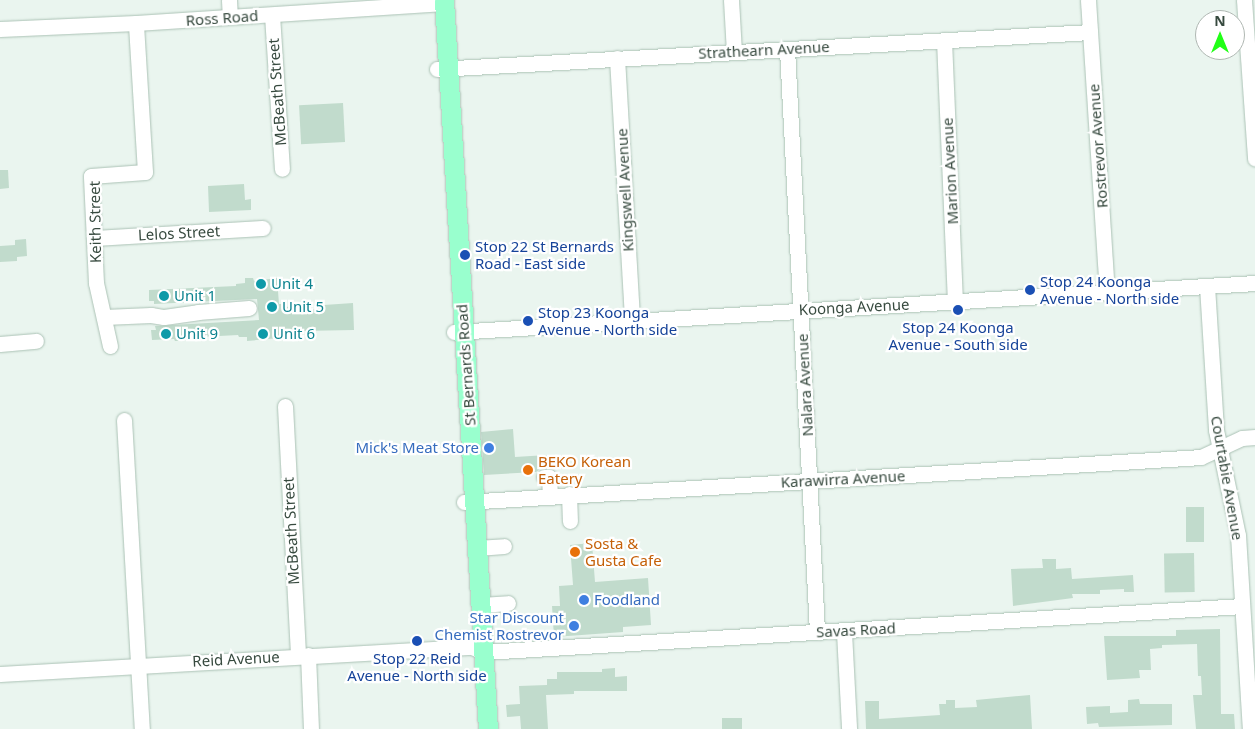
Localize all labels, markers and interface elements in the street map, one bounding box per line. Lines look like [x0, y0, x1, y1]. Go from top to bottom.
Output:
street label: Ross Road [185, 6, 259, 30]
north arrow [1195, 10, 1245, 60]
text: N [1214, 11, 1226, 30]
street label: McBeath Street [264, 38, 290, 146]
street label: Strathearn Avenue [698, 38, 830, 62]
street label: Rostrevor Avenue [1085, 83, 1111, 209]
street label: Marion Avenue [938, 117, 962, 225]
street label: Kingswell Avenue [613, 128, 637, 252]
street label: Keith Street [85, 181, 105, 263]
street label: Lelos Street [137, 222, 221, 244]
place label: Stop 22 St Bernards Road - East side [475, 237, 614, 272]
marker: Stop 22 St Bernards Road - East side [459, 249, 471, 261]
place label: Stop 24 Koonga Avenue - North side [1040, 272, 1179, 307]
place label: Unit 4 [271, 275, 313, 293]
marker: Unit 4 [255, 278, 267, 290]
marker: Stop 24 Koonga Avenue - North side [1024, 284, 1036, 296]
place label: Unit 1 [174, 287, 216, 305]
marker: Unit 1 [158, 290, 170, 302]
street label: Koonga Avenue [798, 295, 910, 319]
place label: Unit 5 [282, 298, 324, 316]
marker: Unit 5 [266, 301, 278, 313]
place label: Stop 23 Koonga Avenue - North side [538, 303, 677, 338]
street label: St Bernards Road [453, 304, 479, 426]
marker: Stop 24 Koonga Avenue - South side [952, 304, 964, 316]
marker: Stop 23 Koonga Avenue - North side [522, 315, 534, 327]
place label: Stop 24 Koonga Avenue - South side [888, 318, 1028, 353]
place label: Unit 9 [176, 325, 218, 343]
place label: Unit 6 [273, 325, 315, 343]
marker: Unit 9 [160, 328, 172, 340]
marker: Unit 6 [257, 328, 269, 340]
street label: Nalara Avenue [793, 333, 817, 437]
street label: Courtabie Avenue [1207, 414, 1247, 542]
place label: Mick's Meat Store [355, 439, 479, 457]
marker: Mick's Meat Store [483, 442, 495, 454]
place label: BEKO Korean Eatery [538, 452, 631, 487]
marker: BEKO Korean Eatery [522, 464, 534, 476]
street label: Karawirra Avenue [780, 467, 906, 491]
street label: McBeath Street [279, 477, 303, 585]
place label: Sosta & Gusta Cafe [585, 534, 662, 569]
marker: Sosta & Gusta Cafe [569, 546, 581, 558]
place label: Foodland [594, 591, 660, 609]
marker: Foodland [578, 594, 590, 606]
place label: Star Discount Chemist Rostrevor [434, 608, 564, 643]
street label: Savas Road [816, 619, 896, 641]
marker: Star Discount Chemist Rostrevor [568, 620, 580, 632]
marker: Stop 22 Reid Avenue - North side [411, 635, 423, 647]
street label: Reid Avenue [192, 648, 280, 670]
place label: Stop 22 Reid Avenue - North side [347, 649, 487, 684]

